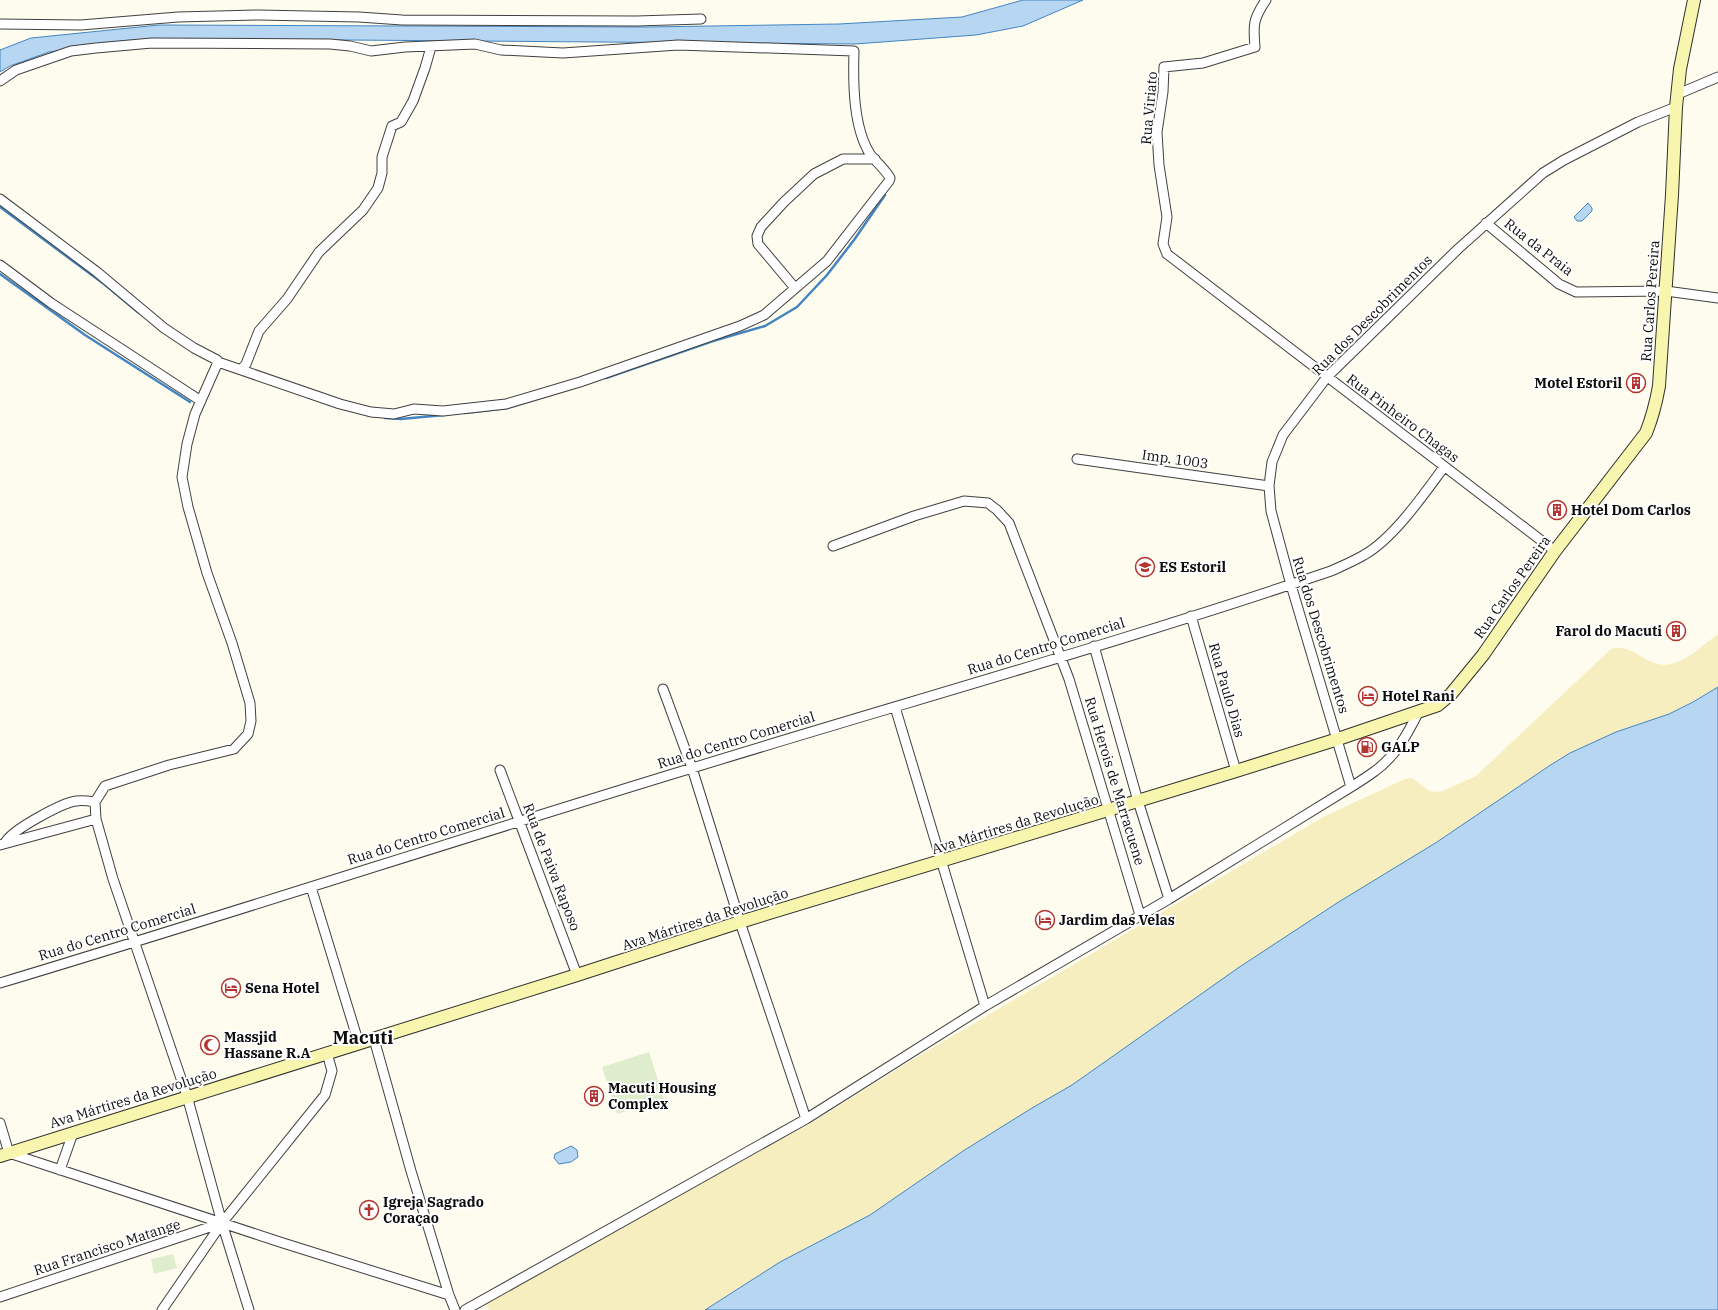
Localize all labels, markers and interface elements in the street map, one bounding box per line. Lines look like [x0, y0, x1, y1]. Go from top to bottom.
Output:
street label: Rua Viriato [1137, 71, 1161, 145]
street label: Rua da Praia [1501, 214, 1577, 280]
street label: Rua Carlos Pereira [1637, 239, 1663, 362]
street label: Rua dos Descobrimentos [1308, 251, 1436, 379]
street label: Rua Pinheiro Chagas [1343, 370, 1463, 466]
building icon: Motel Estoril [1625, 372, 1647, 394]
place label: Motel Estoril [1535, 374, 1622, 392]
street label: Imp. 1003 [1141, 445, 1209, 473]
building icon: Hotel Dom Carlos [1546, 499, 1568, 521]
place label: Hotel Dom Carlos [1571, 501, 1691, 519]
street label: Rua Carlos Pereira [1470, 532, 1555, 642]
street label: Rua dos Descobrimentos [1289, 554, 1353, 716]
school or university icon: ES Estoril [1134, 556, 1156, 578]
place label: ES Estoril [1159, 558, 1226, 576]
street label: Rua do Centro Comercial [965, 613, 1127, 679]
building icon: Farol do Macuti [1665, 620, 1687, 642]
place label: Farol do Macuti [1555, 622, 1662, 640]
street label: Rua Paulo Dias [1205, 641, 1249, 740]
hotel icon: Hotel Rani [1357, 685, 1379, 707]
place label: Hotel Rani [1382, 687, 1455, 705]
street label: Rua Herois de Marracuene [1081, 695, 1149, 867]
street label: Rua do Centro Comercial [655, 707, 817, 773]
fuel station icon: GALP [1356, 736, 1378, 758]
place label: GALP [1381, 738, 1420, 756]
street label: Ava Mártires da Revolução [929, 790, 1101, 858]
street label: Rua de Paiva Raposo [519, 801, 585, 933]
street label: Rua do Centro Comercial [345, 803, 507, 869]
street label: Ava Mártires da Revolução [620, 884, 790, 954]
street label: Rua do Centro Comercial [36, 899, 198, 965]
hotel icon: Jardim das Velas [1034, 909, 1056, 931]
place label: Jardim das Velas [1059, 911, 1175, 929]
hotel icon: Sena Hotel [220, 977, 242, 999]
place label: Sena Hotel [245, 979, 320, 997]
district label: Macuti [333, 1026, 393, 1049]
place label: Massjid Hassane R.A [224, 1028, 311, 1062]
mosque icon: Massjid Hassane R.A [199, 1034, 221, 1056]
street label: Ava Mártires da Revolução [47, 1064, 219, 1132]
place label: Macuti Housing Complex [608, 1079, 717, 1113]
building icon: Macuti Housing Complex [583, 1085, 605, 1107]
place label: Igreja Sagrado Coraçao [383, 1193, 484, 1227]
church icon: Igreja Sagrado Coraçao [358, 1199, 380, 1221]
street label: Rua Francisco Matange [31, 1215, 183, 1279]

